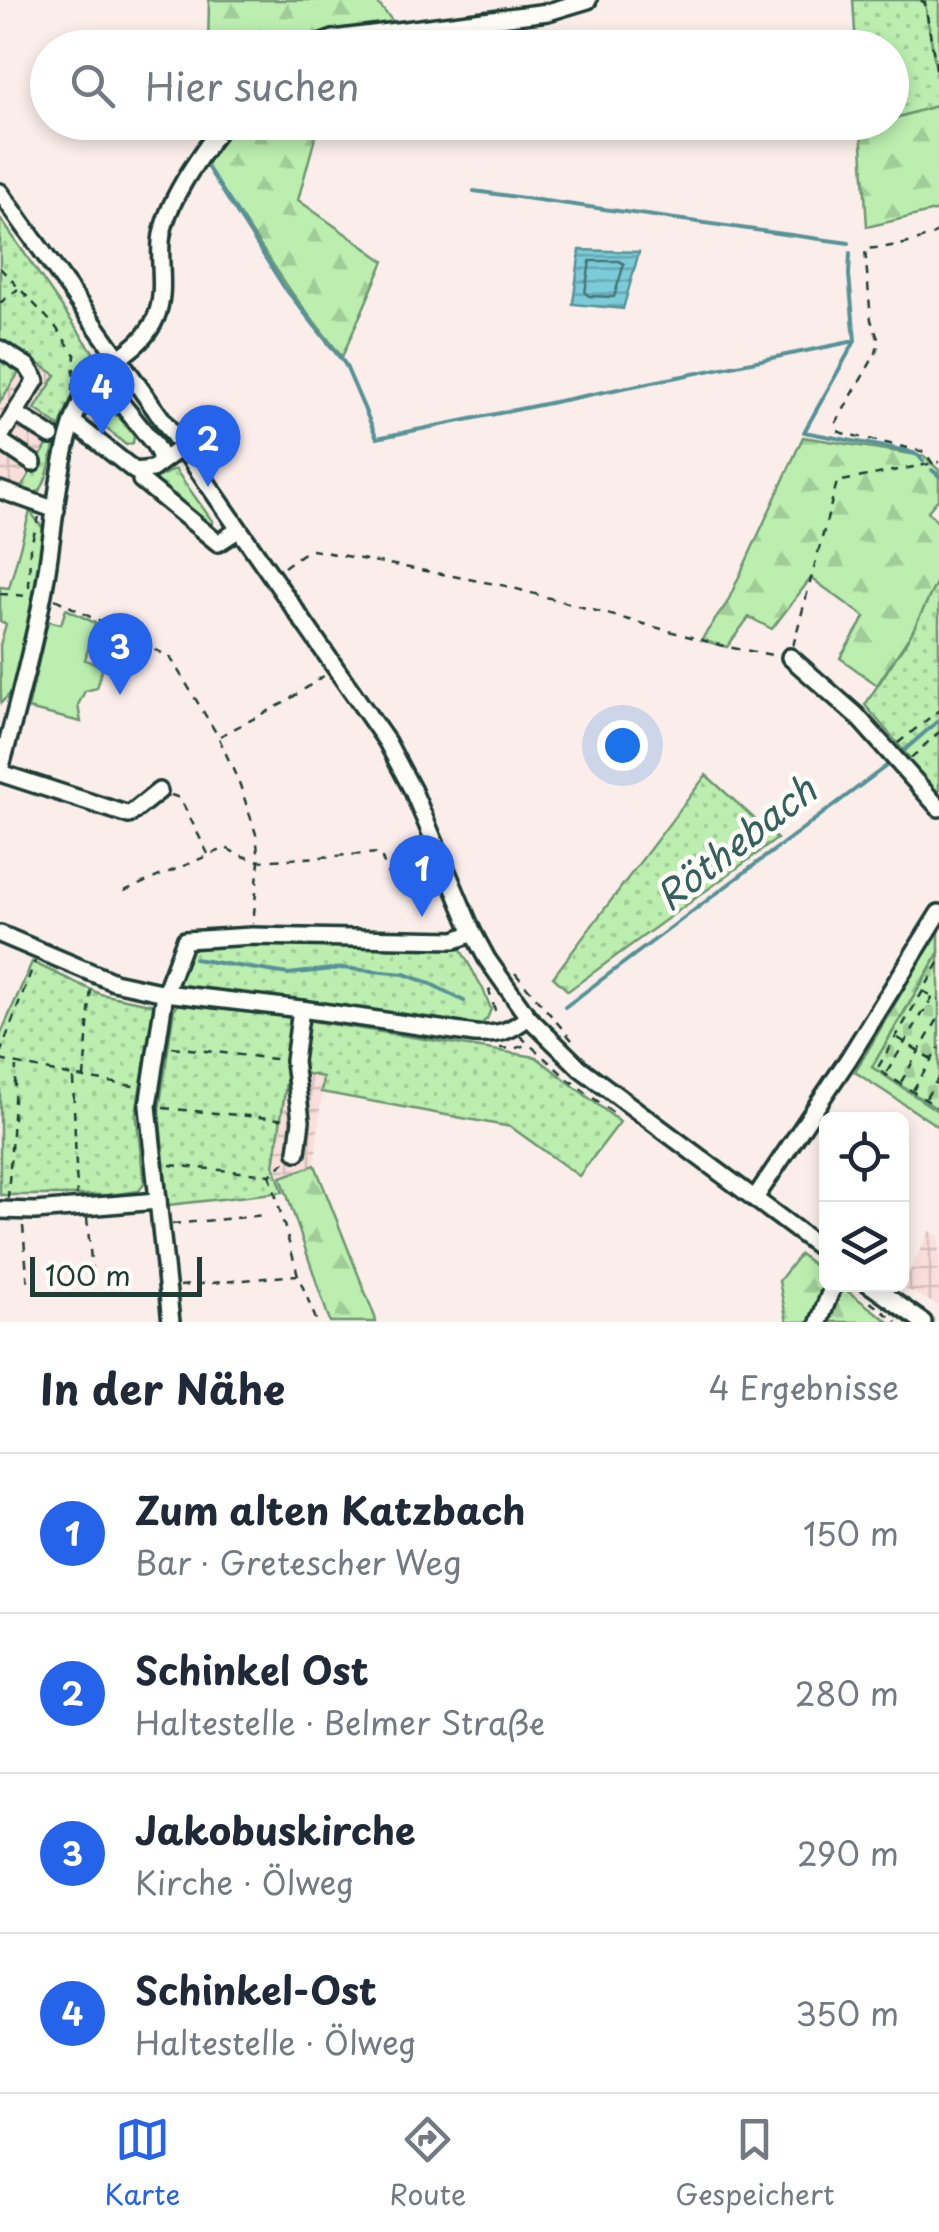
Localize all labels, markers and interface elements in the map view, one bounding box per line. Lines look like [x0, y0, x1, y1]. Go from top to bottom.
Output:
search box [30, 30, 909, 140]
text: Hier suchen [145, 57, 359, 114]
icon: search [65, 58, 120, 113]
pin: 4 [70, 352, 134, 435]
pin: 2 [176, 404, 240, 487]
pin: 3 [88, 612, 152, 695]
your location [597, 720, 648, 771]
water label: Röthebach [643, 761, 828, 923]
pin: 1 [390, 834, 454, 917]
map controls [819, 1112, 909, 1292]
button: locate [819, 1112, 909, 1202]
button: layers [819, 1202, 909, 1292]
scale bar [30, 1252, 202, 1296]
text: 100 m [45, 1253, 131, 1296]
text: In der Nähe [40, 1356, 285, 1419]
text: 4 Ergebnisse [708, 1363, 899, 1411]
text: Zum alten Katzbach [135, 1481, 526, 1538]
text: 1 [65, 1509, 80, 1557]
text: 150 m [803, 1509, 899, 1557]
text: Bar · Gretescher Weg [135, 1538, 462, 1586]
text: Schinkel Ost [135, 1641, 369, 1698]
text: 2 [61, 1669, 84, 1717]
text: 280 m [795, 1669, 899, 1717]
text: Haltestelle · Belmer Straße [135, 1698, 545, 1746]
text: Jakobuskirche [135, 1801, 416, 1858]
text: 3 [62, 1829, 83, 1877]
text: 290 m [797, 1829, 899, 1877]
text: Kirche · Ölweg [135, 1858, 354, 1906]
text: Schinkel-Ost [135, 1961, 377, 2018]
text: 4 [62, 1989, 83, 2037]
text: 350 m [795, 1989, 899, 2037]
text: Haltestelle · Ölweg [135, 2018, 417, 2066]
tab: Karte [105, 2112, 180, 2215]
tab: Route [389, 2112, 466, 2215]
tab: Gespeichert [675, 2112, 834, 2215]

